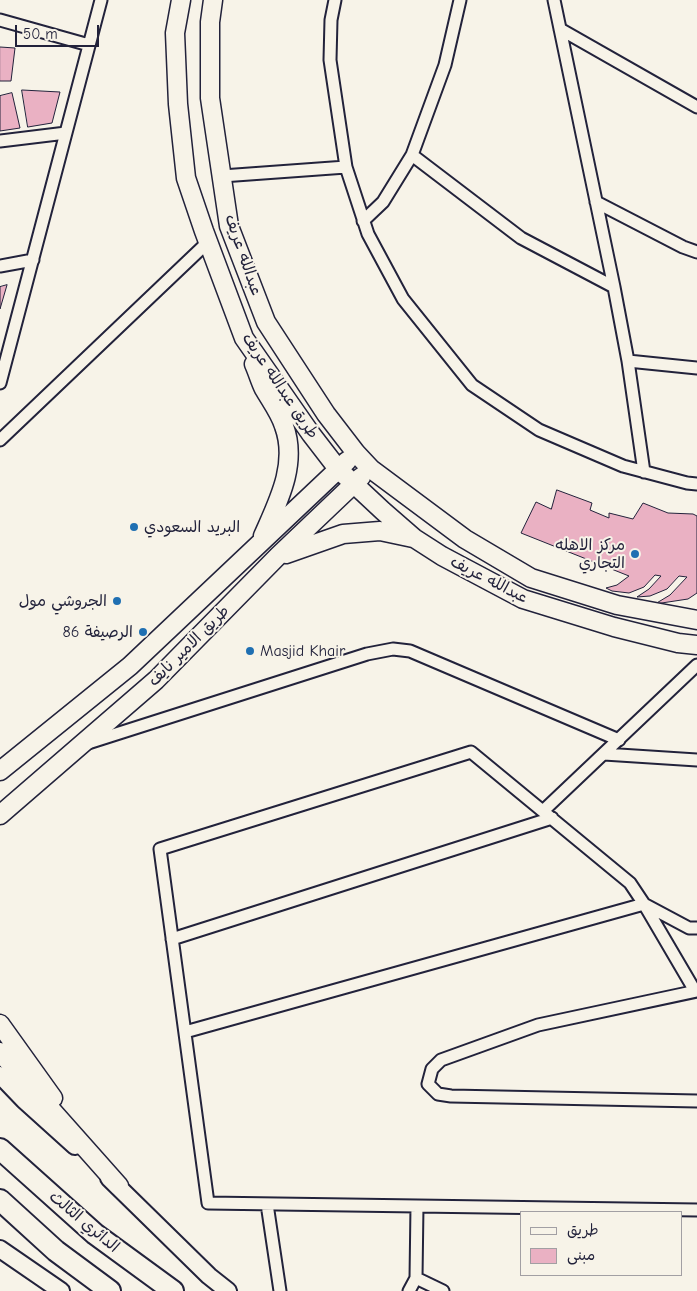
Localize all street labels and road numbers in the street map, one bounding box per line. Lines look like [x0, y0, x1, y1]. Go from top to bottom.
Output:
street label: عبدالله عريف [220, 212, 266, 298]
street label: طريق عبدالله عريف [238, 329, 322, 443]
street label: عبدالله عريف [447, 552, 531, 608]
street label: طريق الامير نايف [145, 602, 233, 690]
street label: الدائري الثالث [45, 1187, 123, 1257]

